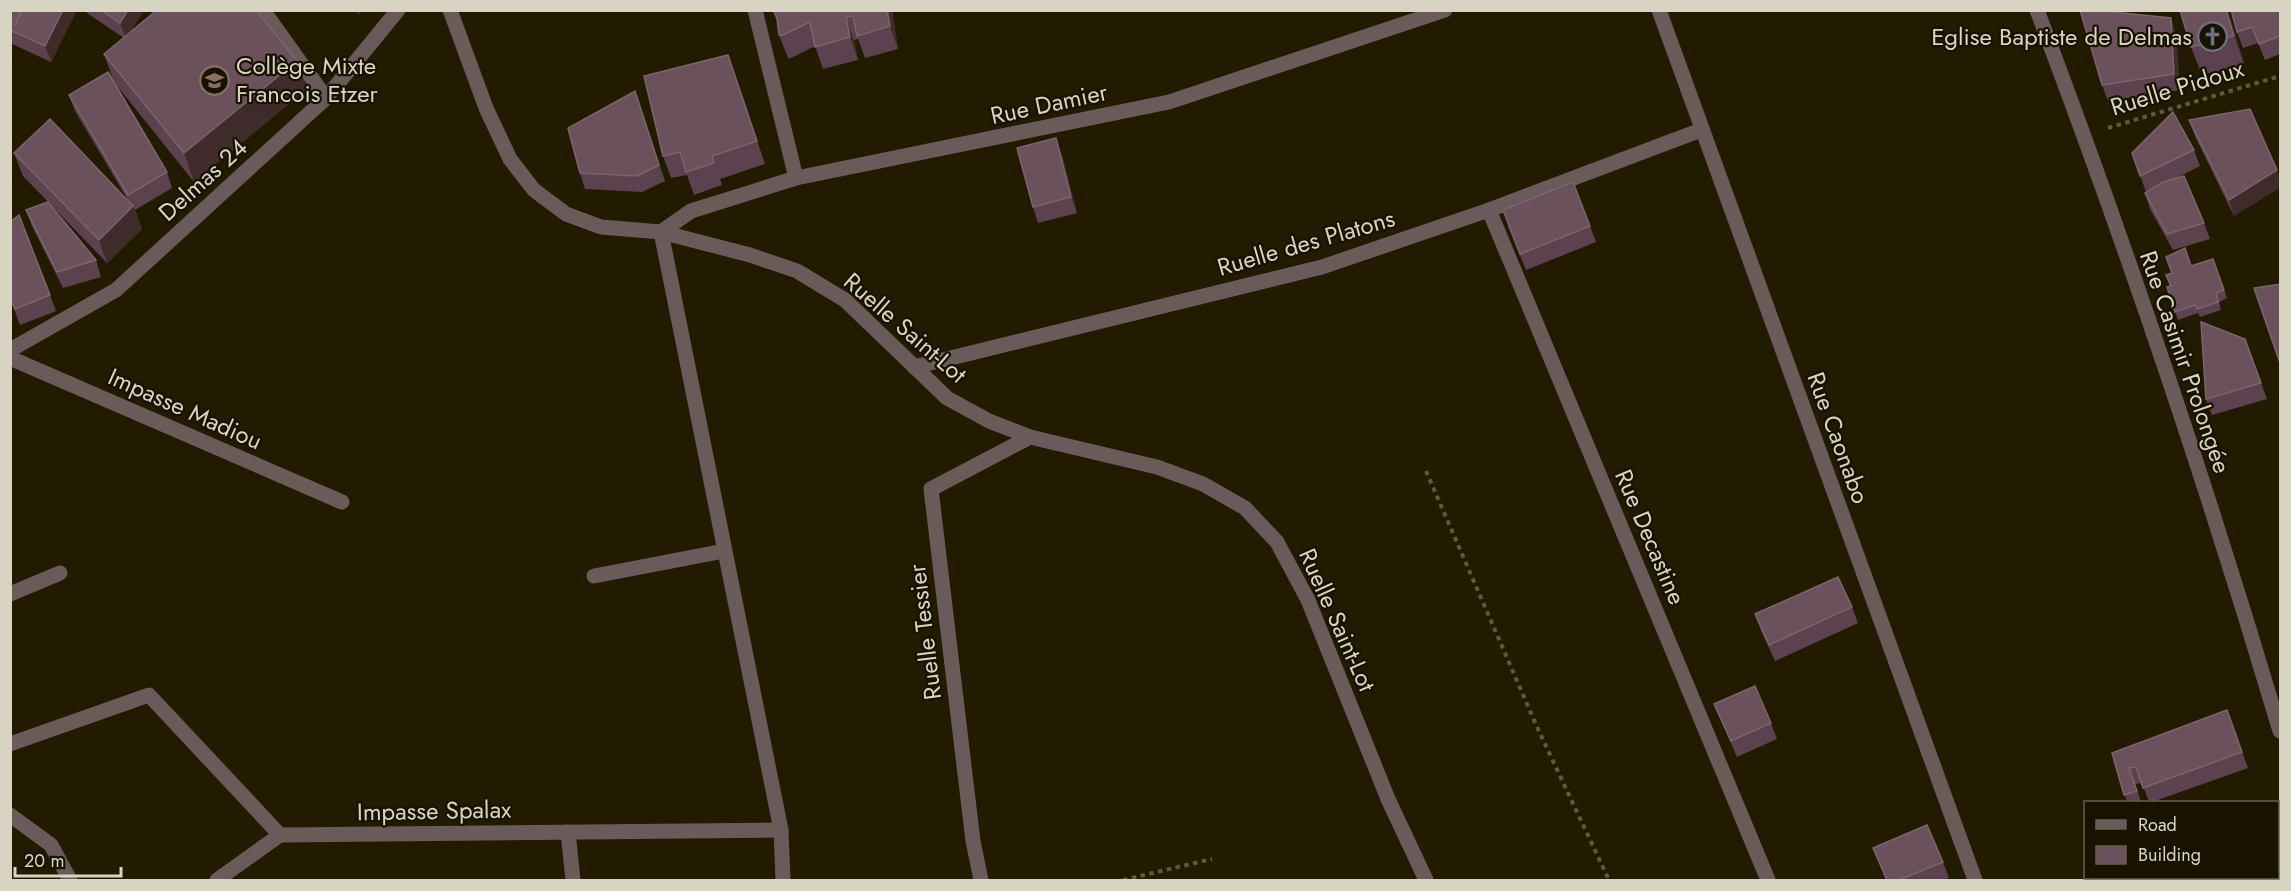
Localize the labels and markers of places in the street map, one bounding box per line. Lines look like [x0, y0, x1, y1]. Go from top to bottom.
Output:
place label: Eglise Baptiste de Delmas [1931, 19, 2192, 54]
church icon: Eglise Baptiste de Delmas [2197, 21, 2229, 53]
place label: Collège Mixte Francois Etzer [236, 48, 379, 111]
school or university icon: Collège Mixte Francois Etzer [199, 64, 231, 96]

